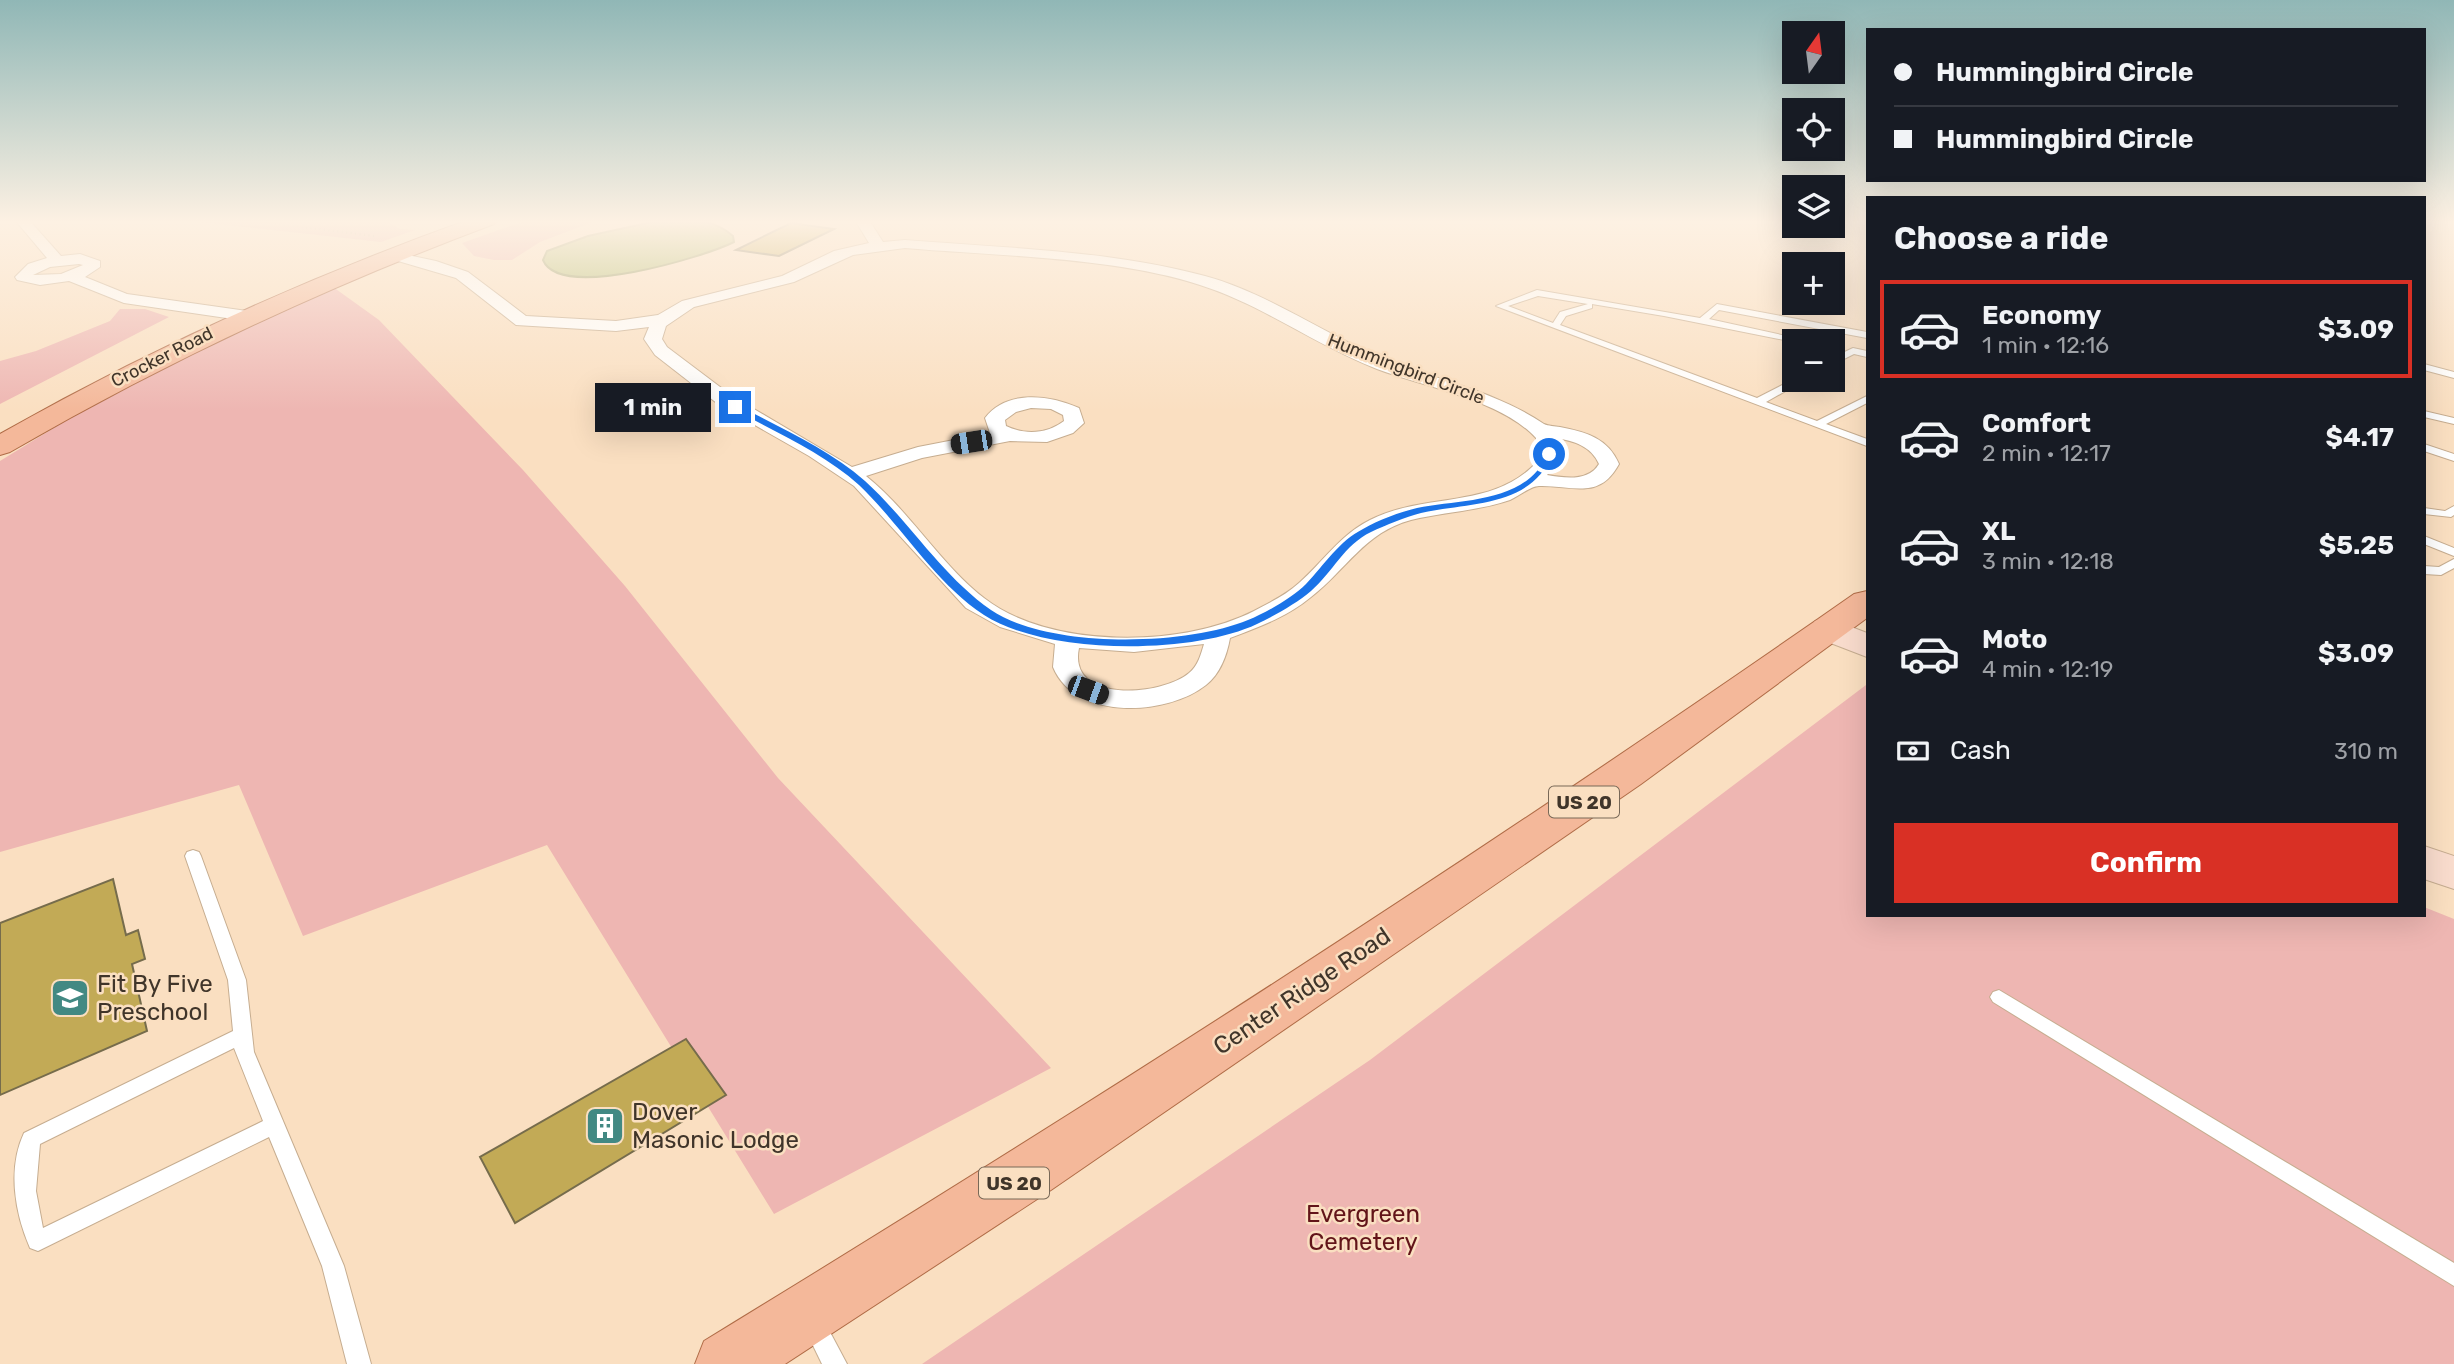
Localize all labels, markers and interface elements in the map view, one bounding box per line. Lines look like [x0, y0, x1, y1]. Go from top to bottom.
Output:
north arrow [1782, 21, 1844, 84]
map controls [1782, 21, 1845, 392]
text: Hummingbird Circle [1936, 57, 2193, 88]
button: locate [1782, 98, 1845, 161]
text: Hummingbird Circle [1936, 124, 2193, 155]
button: layers [1782, 175, 1845, 238]
text: Choose a ride [1894, 219, 2108, 257]
button: + [1782, 252, 1845, 315]
icon: car [1898, 298, 1961, 361]
text: Economy [1982, 300, 2101, 331]
text: $3.09 [2318, 314, 2394, 345]
street label: Crocker Road [107, 322, 217, 392]
street label: Hummingbird Circle [1325, 329, 1487, 409]
button: − [1782, 329, 1845, 392]
text: 1 min · 12:16 [1982, 331, 2109, 359]
callout: 1 min [595, 382, 710, 432]
route end [719, 391, 751, 423]
text: 1 min [624, 393, 682, 421]
icon: car [1898, 406, 1961, 469]
text: Comfort [1982, 408, 2091, 439]
text: $4.17 [2326, 422, 2394, 453]
car [949, 428, 994, 456]
route start [1533, 438, 1565, 470]
text: 2 min · 12:17 [1982, 439, 2111, 467]
icon: car [1898, 514, 1961, 577]
text: XL [1982, 516, 2015, 547]
text: $5.25 [2319, 530, 2394, 561]
text: 3 min · 12:18 [1982, 547, 2114, 575]
icon: car [1898, 622, 1961, 685]
text: Moto [1982, 624, 2047, 655]
text: $3.09 [2318, 638, 2394, 669]
text: 4 min · 12:19 [1982, 655, 2113, 683]
car [1065, 673, 1112, 707]
icon: cash [1894, 732, 1932, 770]
text: Cash [1950, 735, 2011, 766]
text: 310 m [2334, 737, 2398, 765]
road number: US 20 [1549, 786, 1619, 818]
button: Confirm [1894, 823, 2398, 903]
street label: Center Ridge Road [1208, 921, 1396, 1061]
place label: Fit By Five Preschool [97, 970, 213, 1026]
school or university icon: Fit By Five Preschool [49, 977, 91, 1019]
place label: Dover Masonic Lodge [632, 1098, 799, 1154]
building icon: Dover Masonic Lodge [584, 1105, 626, 1147]
road number: US 20 [979, 1168, 1049, 1198]
park label: Evergreen Cemetery [1306, 1200, 1420, 1256]

